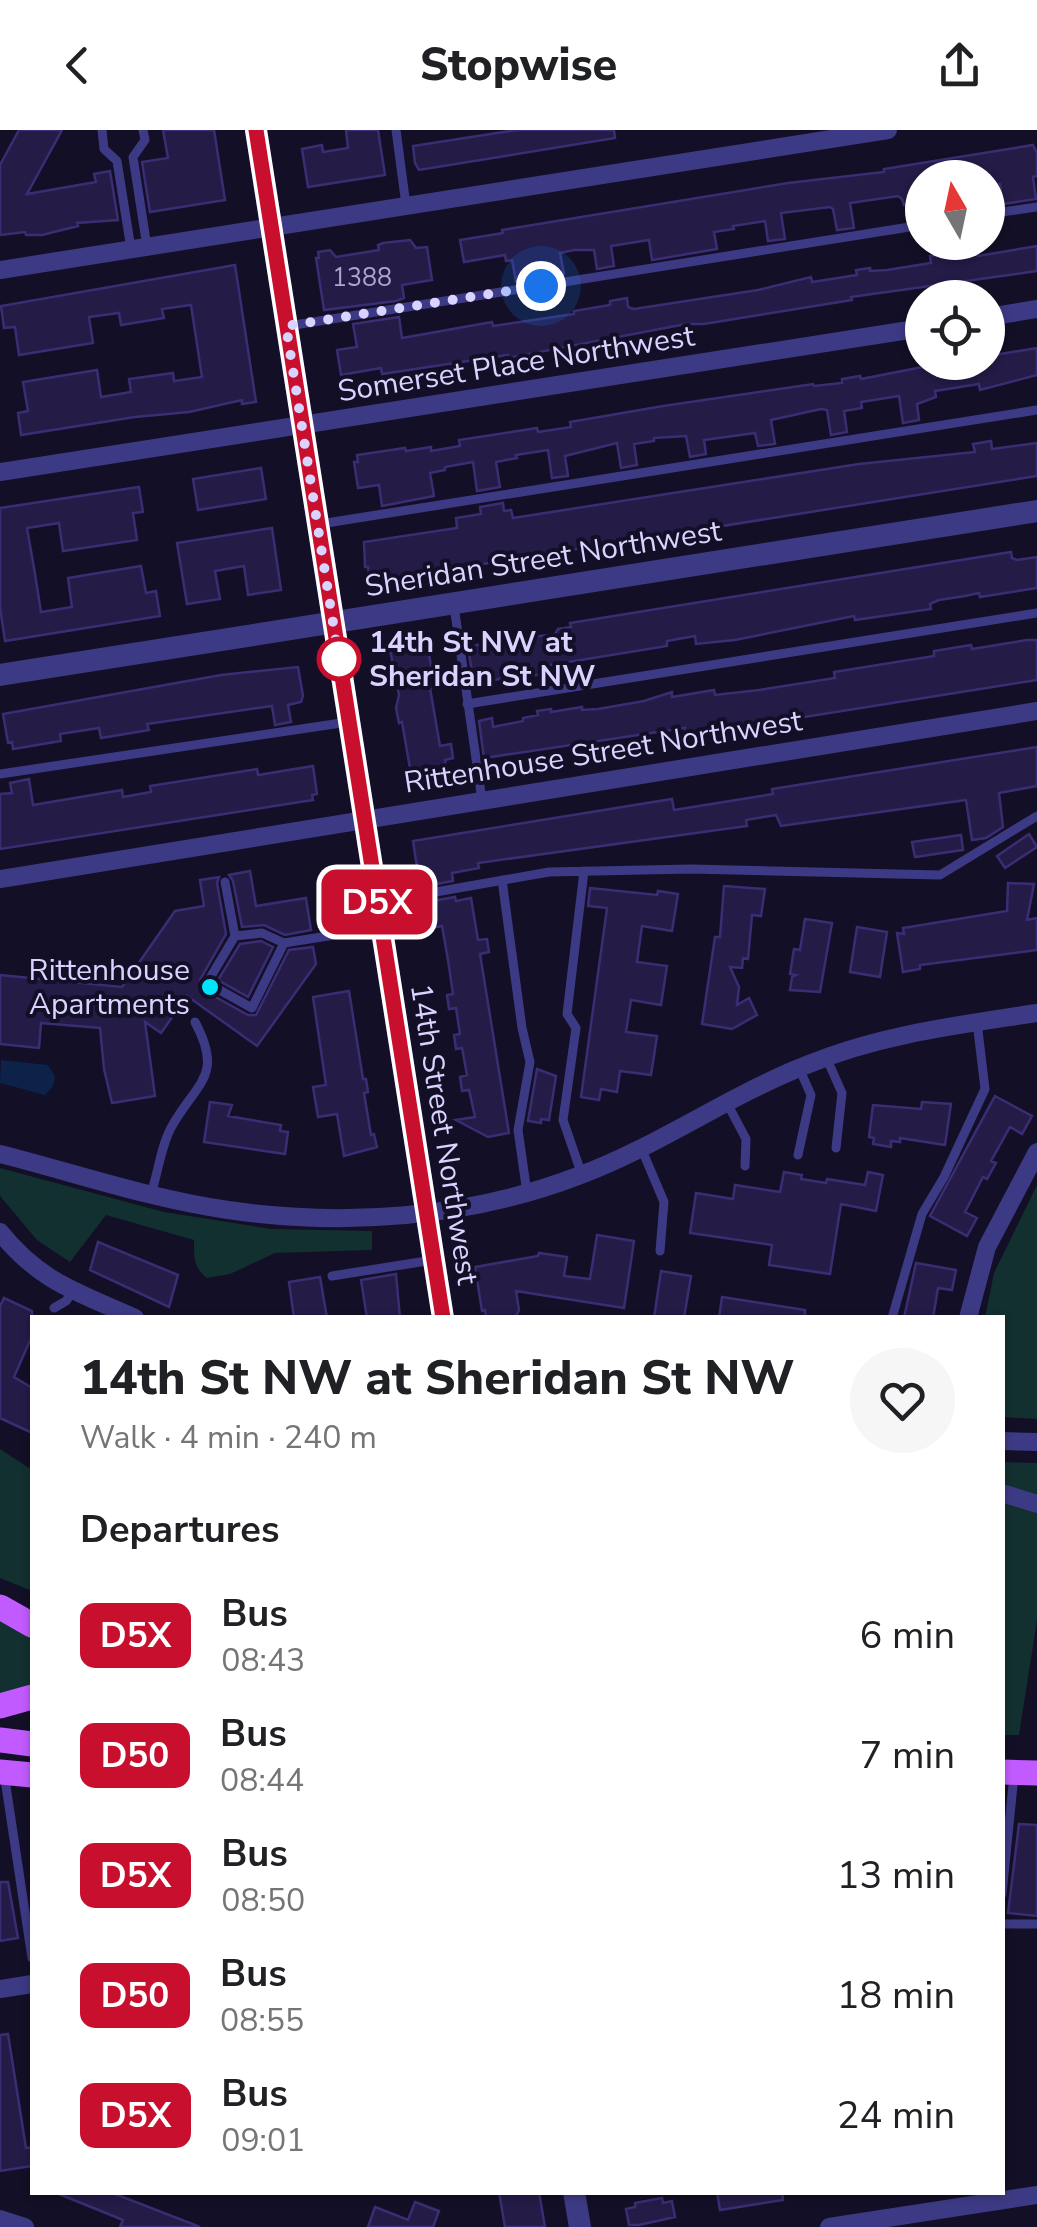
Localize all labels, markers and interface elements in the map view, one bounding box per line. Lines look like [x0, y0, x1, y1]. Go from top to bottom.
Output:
text: Stopwise [420, 35, 617, 96]
icon: back [50, 38, 105, 93]
icon: share [932, 38, 987, 93]
north arrow [905, 160, 1005, 260]
map controls [905, 160, 1005, 380]
house number: 1388 [332, 261, 392, 295]
your location [516, 261, 566, 311]
button: locate [905, 280, 1005, 380]
street label: Somerset Place Northwest [335, 315, 698, 412]
street label: Sheridan Street Northwest [362, 510, 725, 607]
place label: 14th St NW at Sheridan St NW [369, 622, 595, 697]
marker: 14th St NW at Sheridan St NW [318, 638, 360, 680]
street label: Rittenhouse Street Northwest [401, 700, 805, 804]
line badge: D5X [320, 870, 434, 934]
text: D5X [341, 879, 413, 926]
place label: Rittenhouse Apartments [29, 950, 190, 1025]
marker: Rittenhouse Apartments [199, 976, 221, 998]
street label: 14th Street Northwest [400, 980, 488, 1288]
text: 14th St NW at Sheridan St NW [80, 1345, 794, 1411]
button: heart [850, 1348, 955, 1453]
text: Walk · 4 min · 240 m [80, 1416, 377, 1459]
text: Departures [80, 1504, 279, 1555]
text: Bus [221, 1588, 288, 1639]
text: 6 min [860, 1610, 955, 1661]
text: D5X [100, 1612, 171, 1659]
text: 08:43 [221, 1639, 305, 1682]
text: Bus [220, 1708, 287, 1759]
text: 7 min [860, 1730, 955, 1781]
text: D50 [101, 1732, 169, 1779]
text: 08:44 [220, 1759, 304, 1802]
text: Bus [221, 1828, 288, 1879]
text: 13 min [837, 1850, 955, 1901]
text: D5X [100, 1852, 171, 1899]
text: 08:50 [221, 1879, 305, 1922]
text: Bus [220, 1948, 287, 1999]
text: 18 min [837, 1970, 955, 2021]
text: D50 [101, 1972, 169, 2019]
text: 08:55 [220, 1999, 304, 2042]
text: Bus [221, 2068, 288, 2119]
text: 24 min [837, 2090, 955, 2141]
text: D5X [100, 2092, 171, 2139]
text: 09:01 [221, 2119, 305, 2162]

